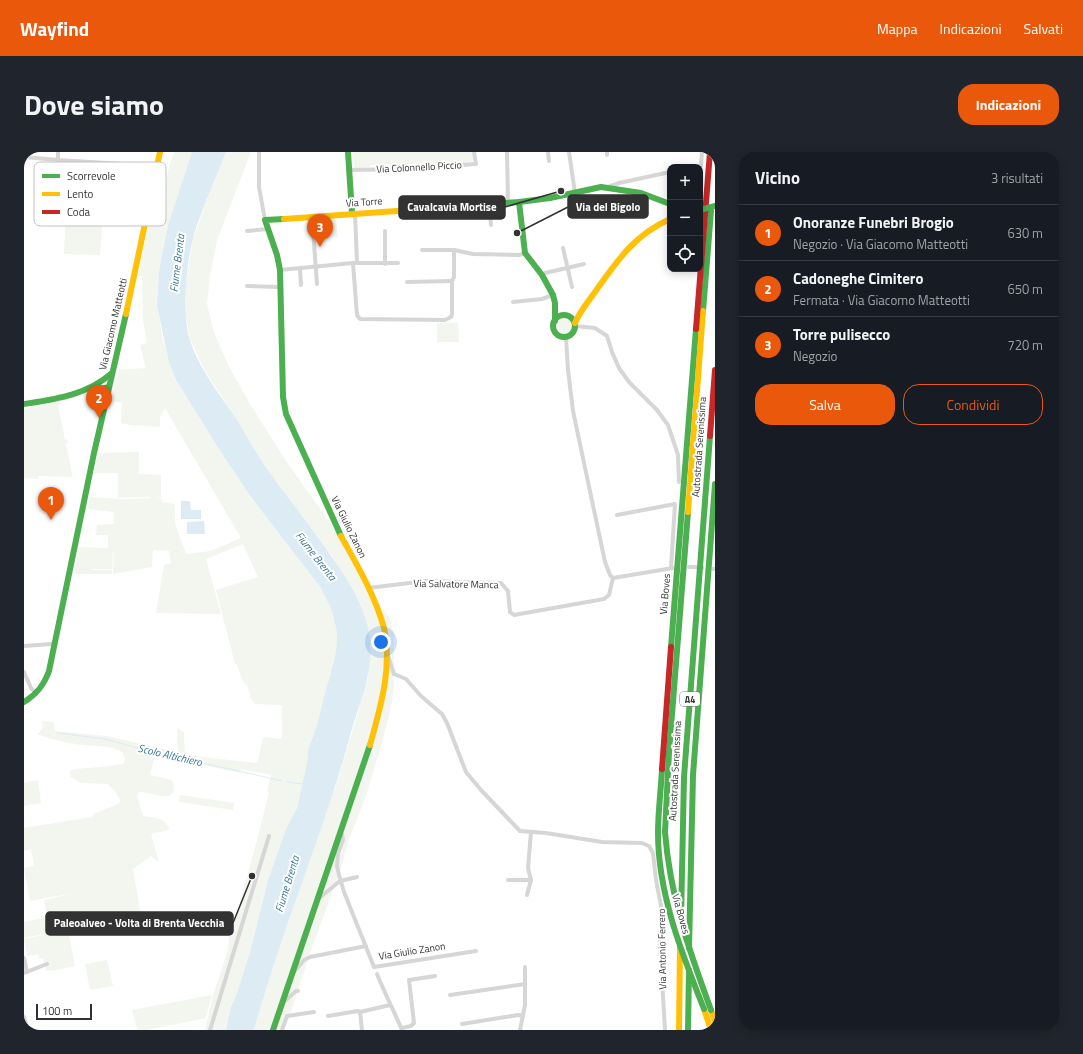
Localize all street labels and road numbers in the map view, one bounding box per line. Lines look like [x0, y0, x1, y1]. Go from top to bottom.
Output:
street label: Via Colonnello Piccio [376, 157, 462, 177]
street label: Via Torre [345, 193, 383, 211]
street label: Via Giacomo Matteotti [95, 277, 131, 371]
street label: Autostrada Serenissima [688, 396, 710, 498]
street label: Via Giulio Zanon [328, 493, 370, 561]
street label: Via Boves [656, 573, 674, 615]
street label: Via Salvatore Manca [413, 576, 499, 592]
road number: A4 [680, 692, 700, 706]
street label: Autostrada Serenissima [665, 720, 685, 822]
street label: Via Boves [668, 892, 694, 936]
street label: Via Antonio Ferrero [654, 908, 670, 990]
street label: Via Giulio Zanon [378, 938, 446, 964]

